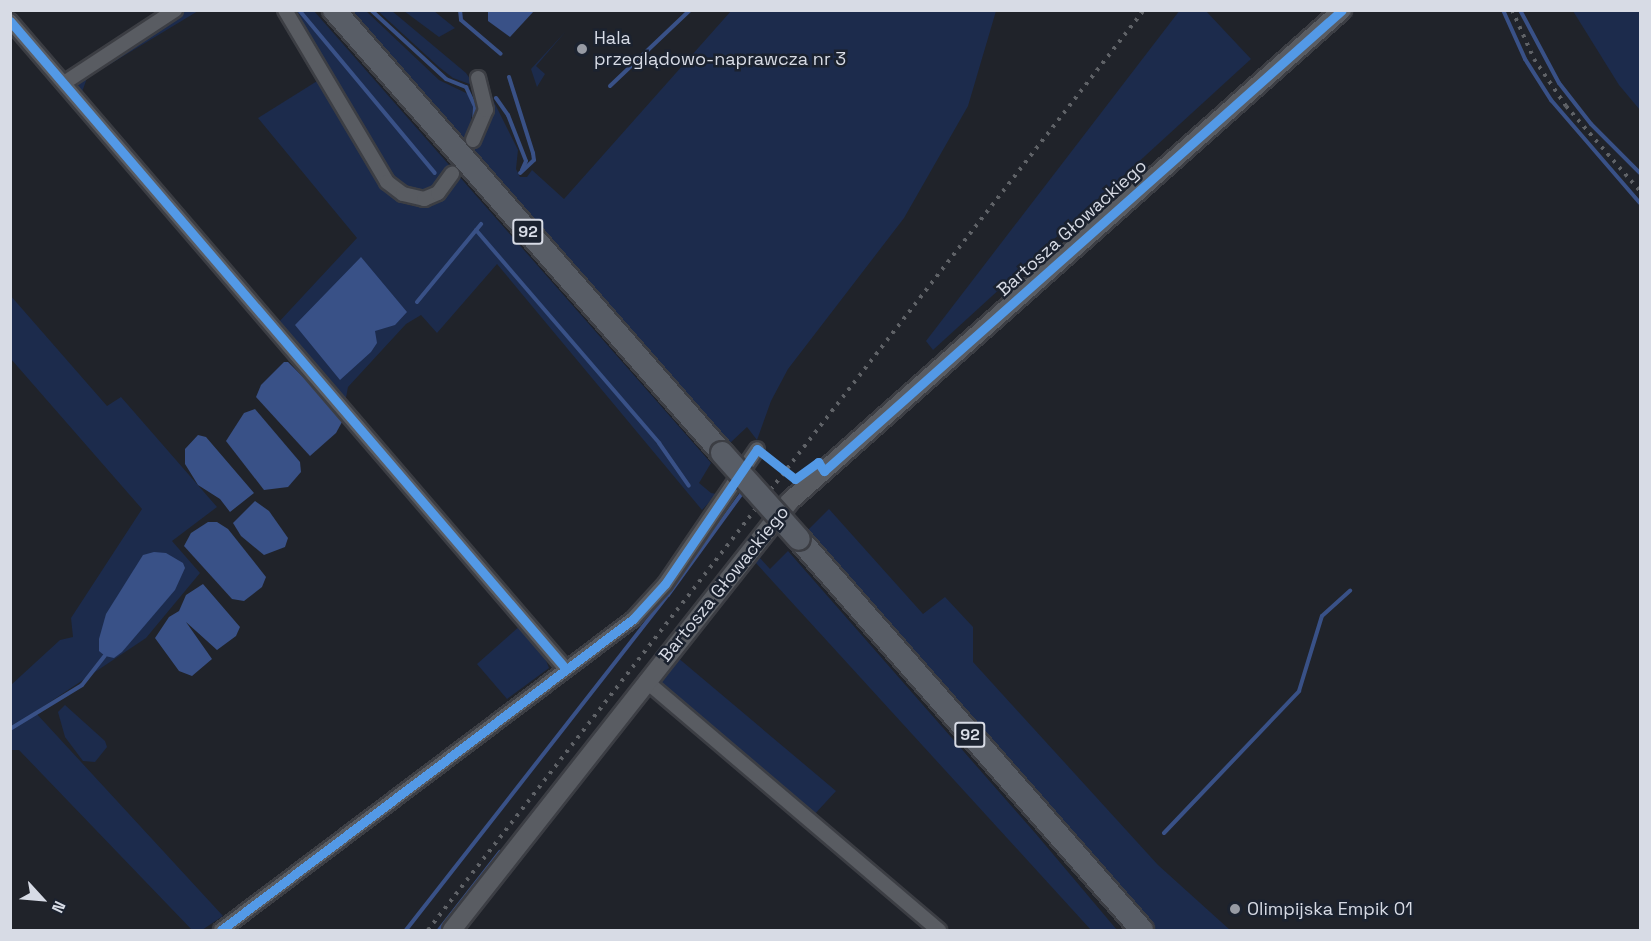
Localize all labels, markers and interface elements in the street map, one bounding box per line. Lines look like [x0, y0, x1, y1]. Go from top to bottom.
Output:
place label: Hala przeglądowo-naprawcza nr 3 [594, 28, 846, 70]
marker: Hala przeglądowo-naprawcza nr 3 [575, 42, 589, 56]
street label: Bartosza Głowackiego [993, 155, 1151, 301]
road number: 92 [512, 219, 544, 245]
street label: Bartosza Głowackiego [655, 502, 793, 666]
road number: 92 [954, 722, 986, 748]
north arrow [12, 869, 72, 929]
text: N [47, 898, 70, 917]
place label: Olimpijska Empik 01 [1247, 898, 1413, 920]
marker: Olimpijska Empik 01 [1228, 902, 1242, 916]

